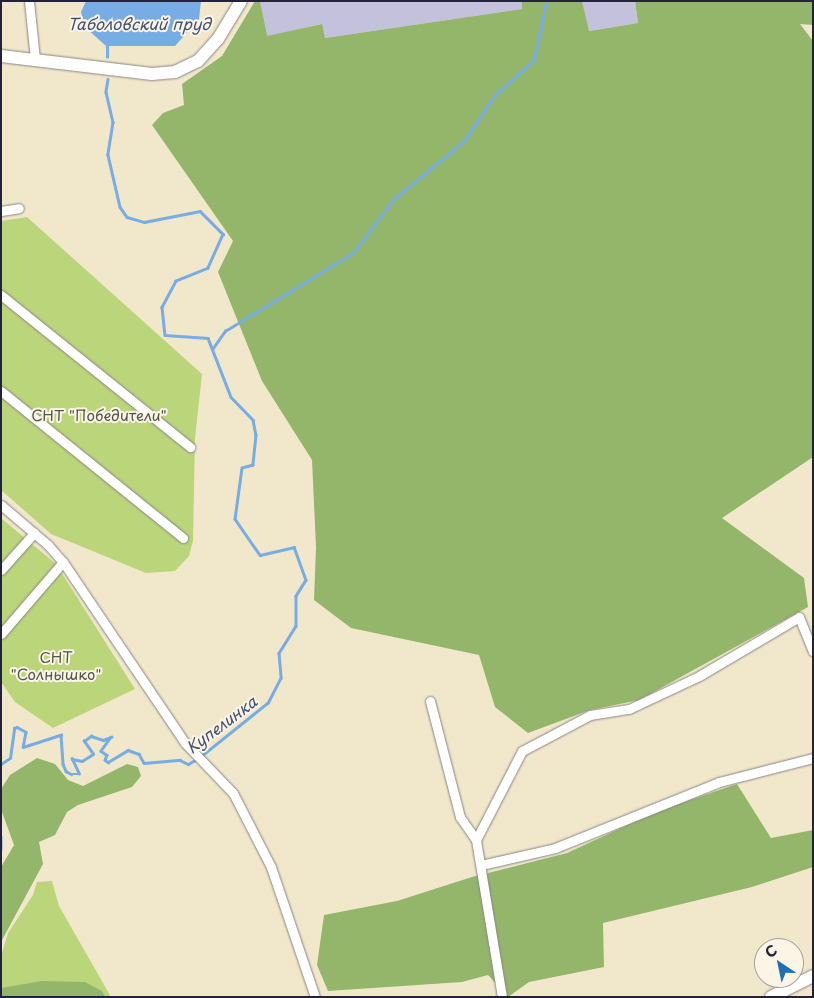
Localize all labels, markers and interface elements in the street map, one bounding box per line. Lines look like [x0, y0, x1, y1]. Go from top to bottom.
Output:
water label: Таболовский пруд [67, 13, 211, 33]
park label: СНТ "Победители" [31, 406, 167, 424]
park label: СНТ "Солнышко" [11, 647, 101, 682]
water label: Купелинка [182, 691, 260, 757]
north arrow [754, 938, 804, 988]
text: С [761, 939, 781, 963]

